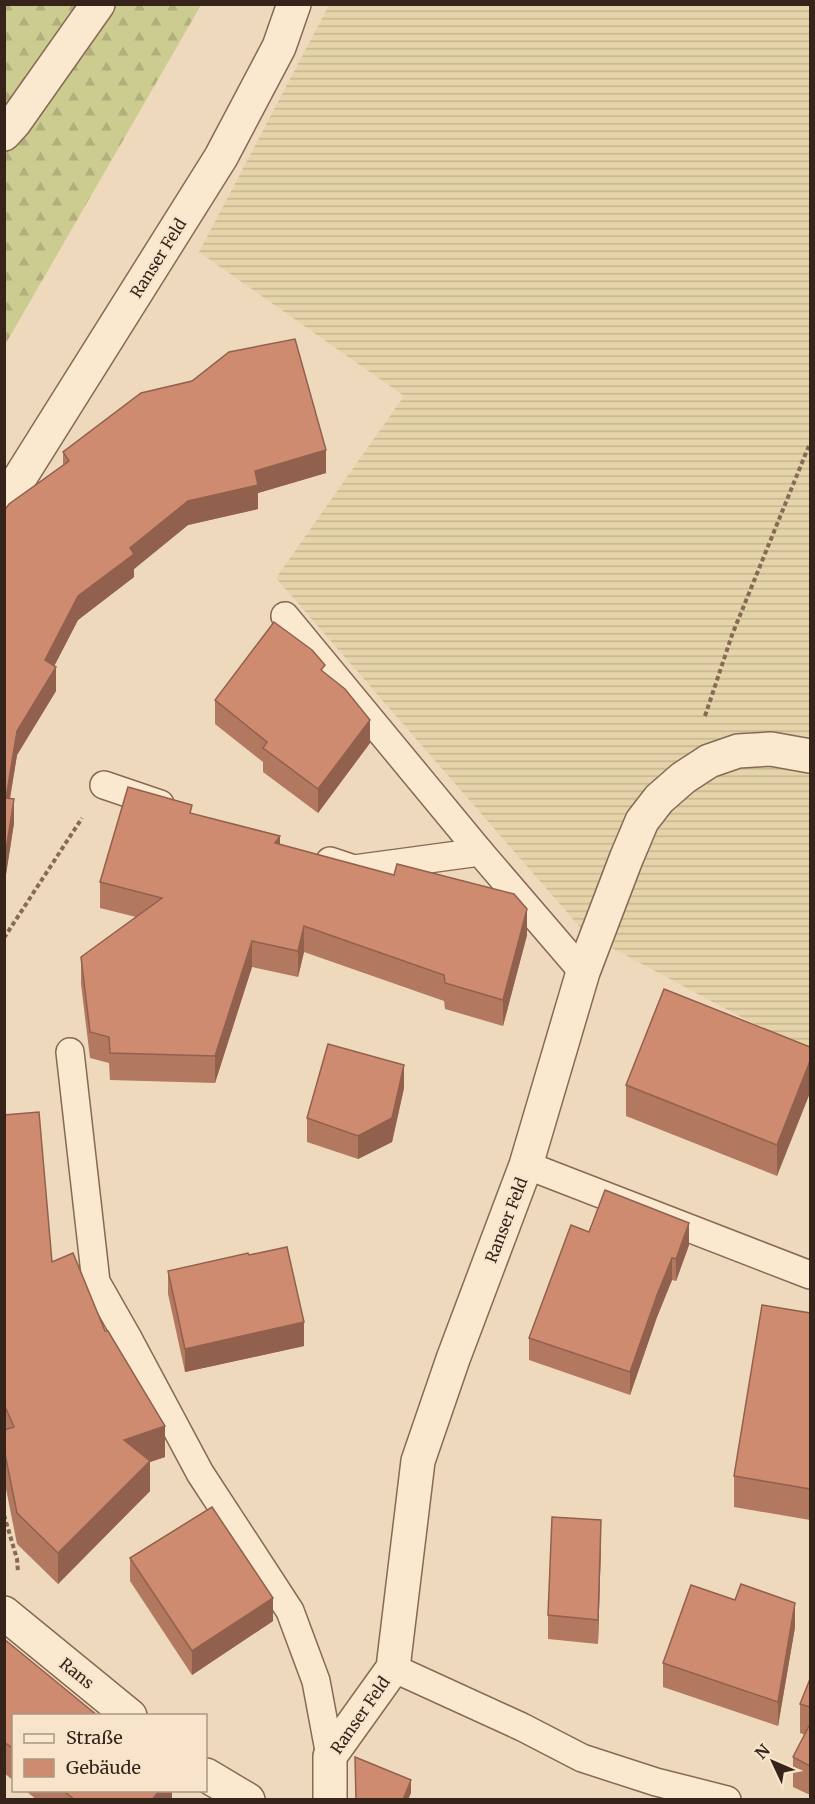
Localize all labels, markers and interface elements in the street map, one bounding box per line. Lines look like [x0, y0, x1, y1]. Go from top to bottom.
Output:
street label: Ranser Feld [126, 214, 190, 301]
street label: Ranser Feld [481, 1174, 532, 1265]
street label: Rans [56, 1653, 98, 1693]
street label: Ranser Feld [326, 1672, 394, 1757]
legend [12, 1714, 207, 1792]
text: Straße [66, 1726, 123, 1749]
north arrow [743, 1732, 803, 1792]
text: N [751, 1740, 774, 1763]
text: Gebäude [66, 1756, 141, 1779]

